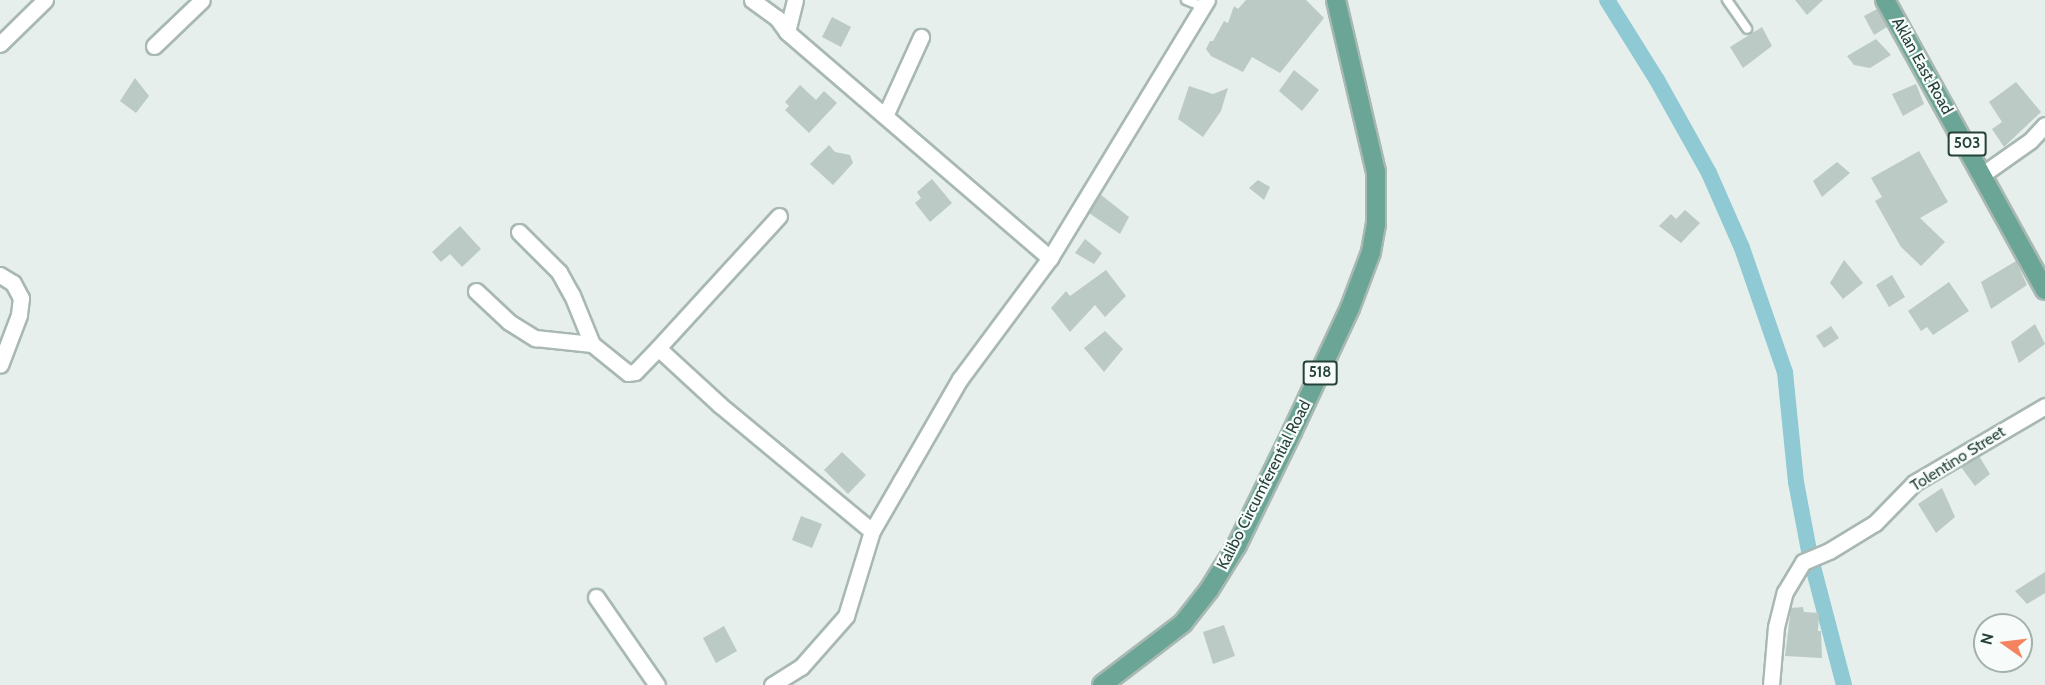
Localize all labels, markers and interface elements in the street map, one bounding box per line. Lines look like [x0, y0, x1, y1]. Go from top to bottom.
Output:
street label: Aklan East Road [1887, 14, 1957, 118]
road number: 503 [1948, 132, 1986, 156]
road number: 518 [1302, 361, 1338, 385]
street label: Kalibo Circumferential Road [1213, 397, 1315, 573]
street label: Tolentino Street [1907, 422, 2009, 496]
north arrow [1973, 613, 2033, 673]
text: N [1976, 631, 1998, 647]

